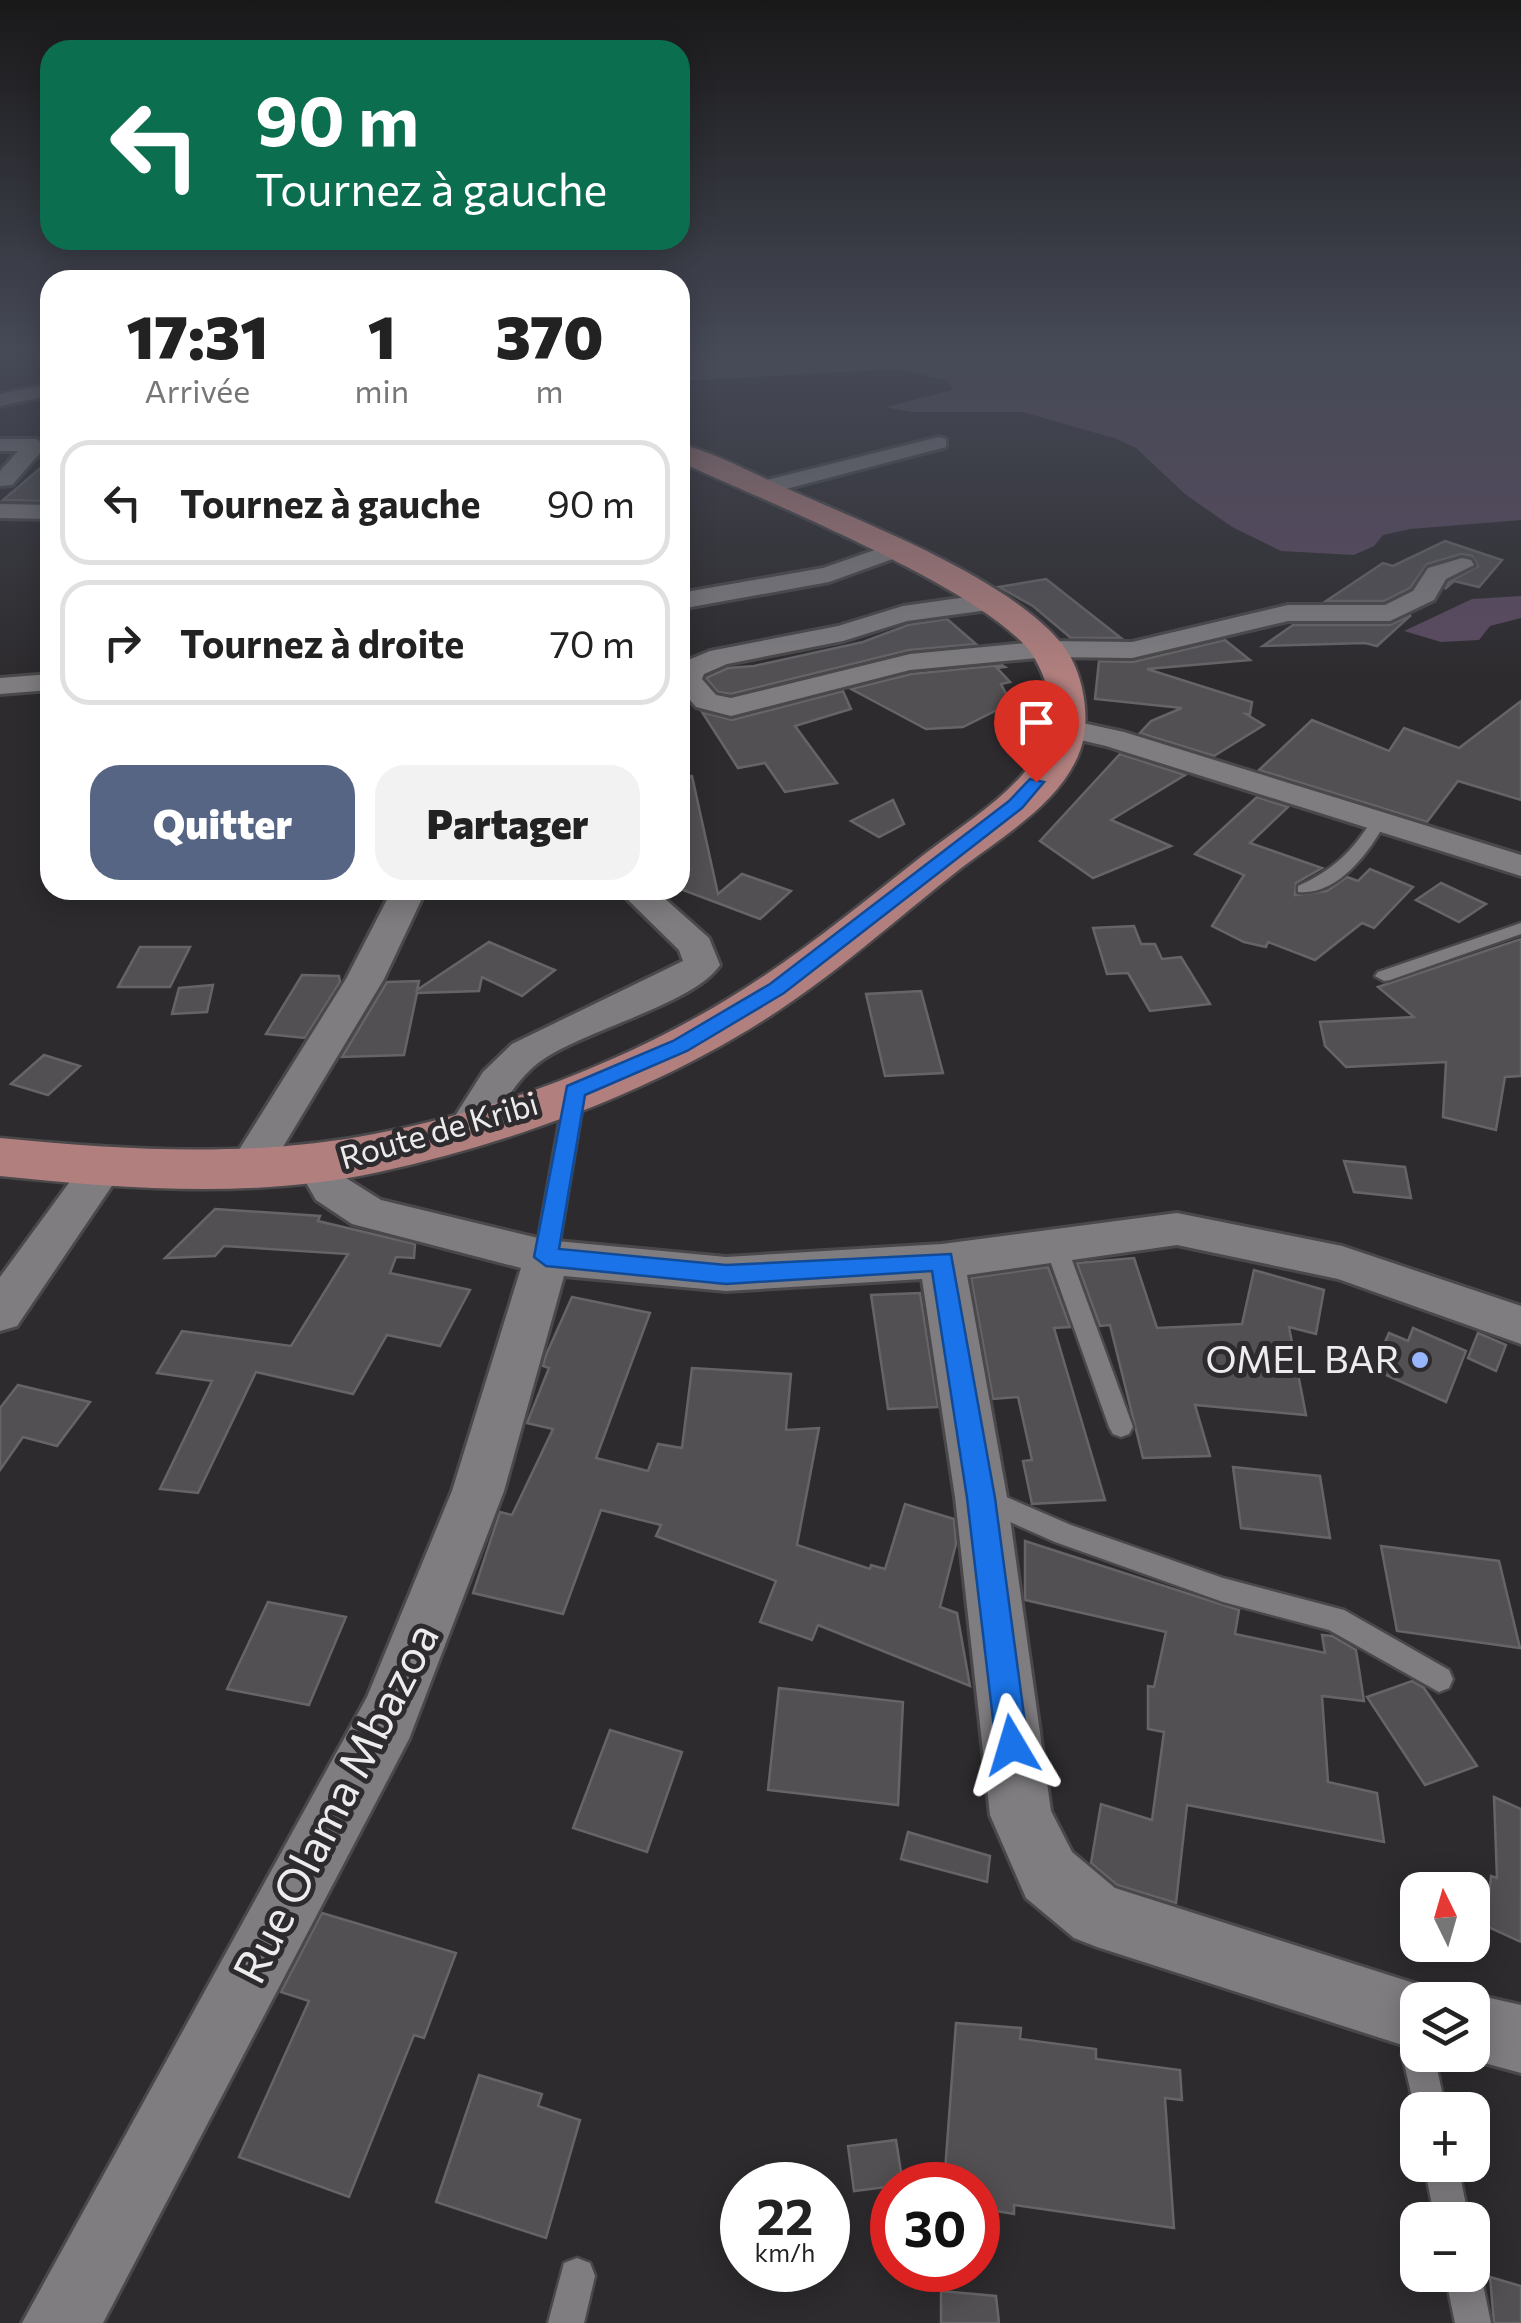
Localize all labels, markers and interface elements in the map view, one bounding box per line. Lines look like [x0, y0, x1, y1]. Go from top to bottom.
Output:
text: 90 m [255, 75, 419, 160]
icon: left [90, 80, 220, 210]
text: Tournez à gauche [255, 160, 607, 215]
text: 17:31 [126, 298, 268, 371]
text: 1 [368, 298, 396, 371]
text: 370 [495, 298, 604, 371]
text: Arrivée [145, 370, 250, 410]
text: min [355, 370, 409, 410]
text: m [536, 370, 563, 410]
icon: left [95, 475, 150, 530]
text: Tournez à gauche [180, 479, 481, 526]
text: 90 m [547, 479, 635, 526]
icon: right [95, 615, 150, 670]
text: Tournez à droite [180, 619, 464, 666]
text: 70 m [550, 619, 635, 666]
pin [994, 680, 1079, 783]
icon: arrive [1009, 695, 1064, 750]
button: Quitter [90, 765, 355, 880]
button: Partager [375, 765, 640, 880]
street label: Route de Kribi [335, 1082, 542, 1176]
place label: OMEL BAR [1206, 1334, 1400, 1381]
marker: OMEL BAR [1409, 1349, 1431, 1371]
street label: Rue Olama Mbazoa [219, 1613, 448, 1991]
position arrow [960, 1693, 1064, 1797]
north arrow [1400, 1872, 1490, 1962]
map controls [1400, 1872, 1490, 2292]
button: layers [1400, 1982, 1490, 2072]
button: + [1400, 2092, 1490, 2182]
speed limit sign: 30 [870, 2162, 1000, 2292]
text: 22 [757, 2184, 813, 2245]
button: − [1400, 2202, 1490, 2292]
text: km/h [755, 2237, 815, 2267]

